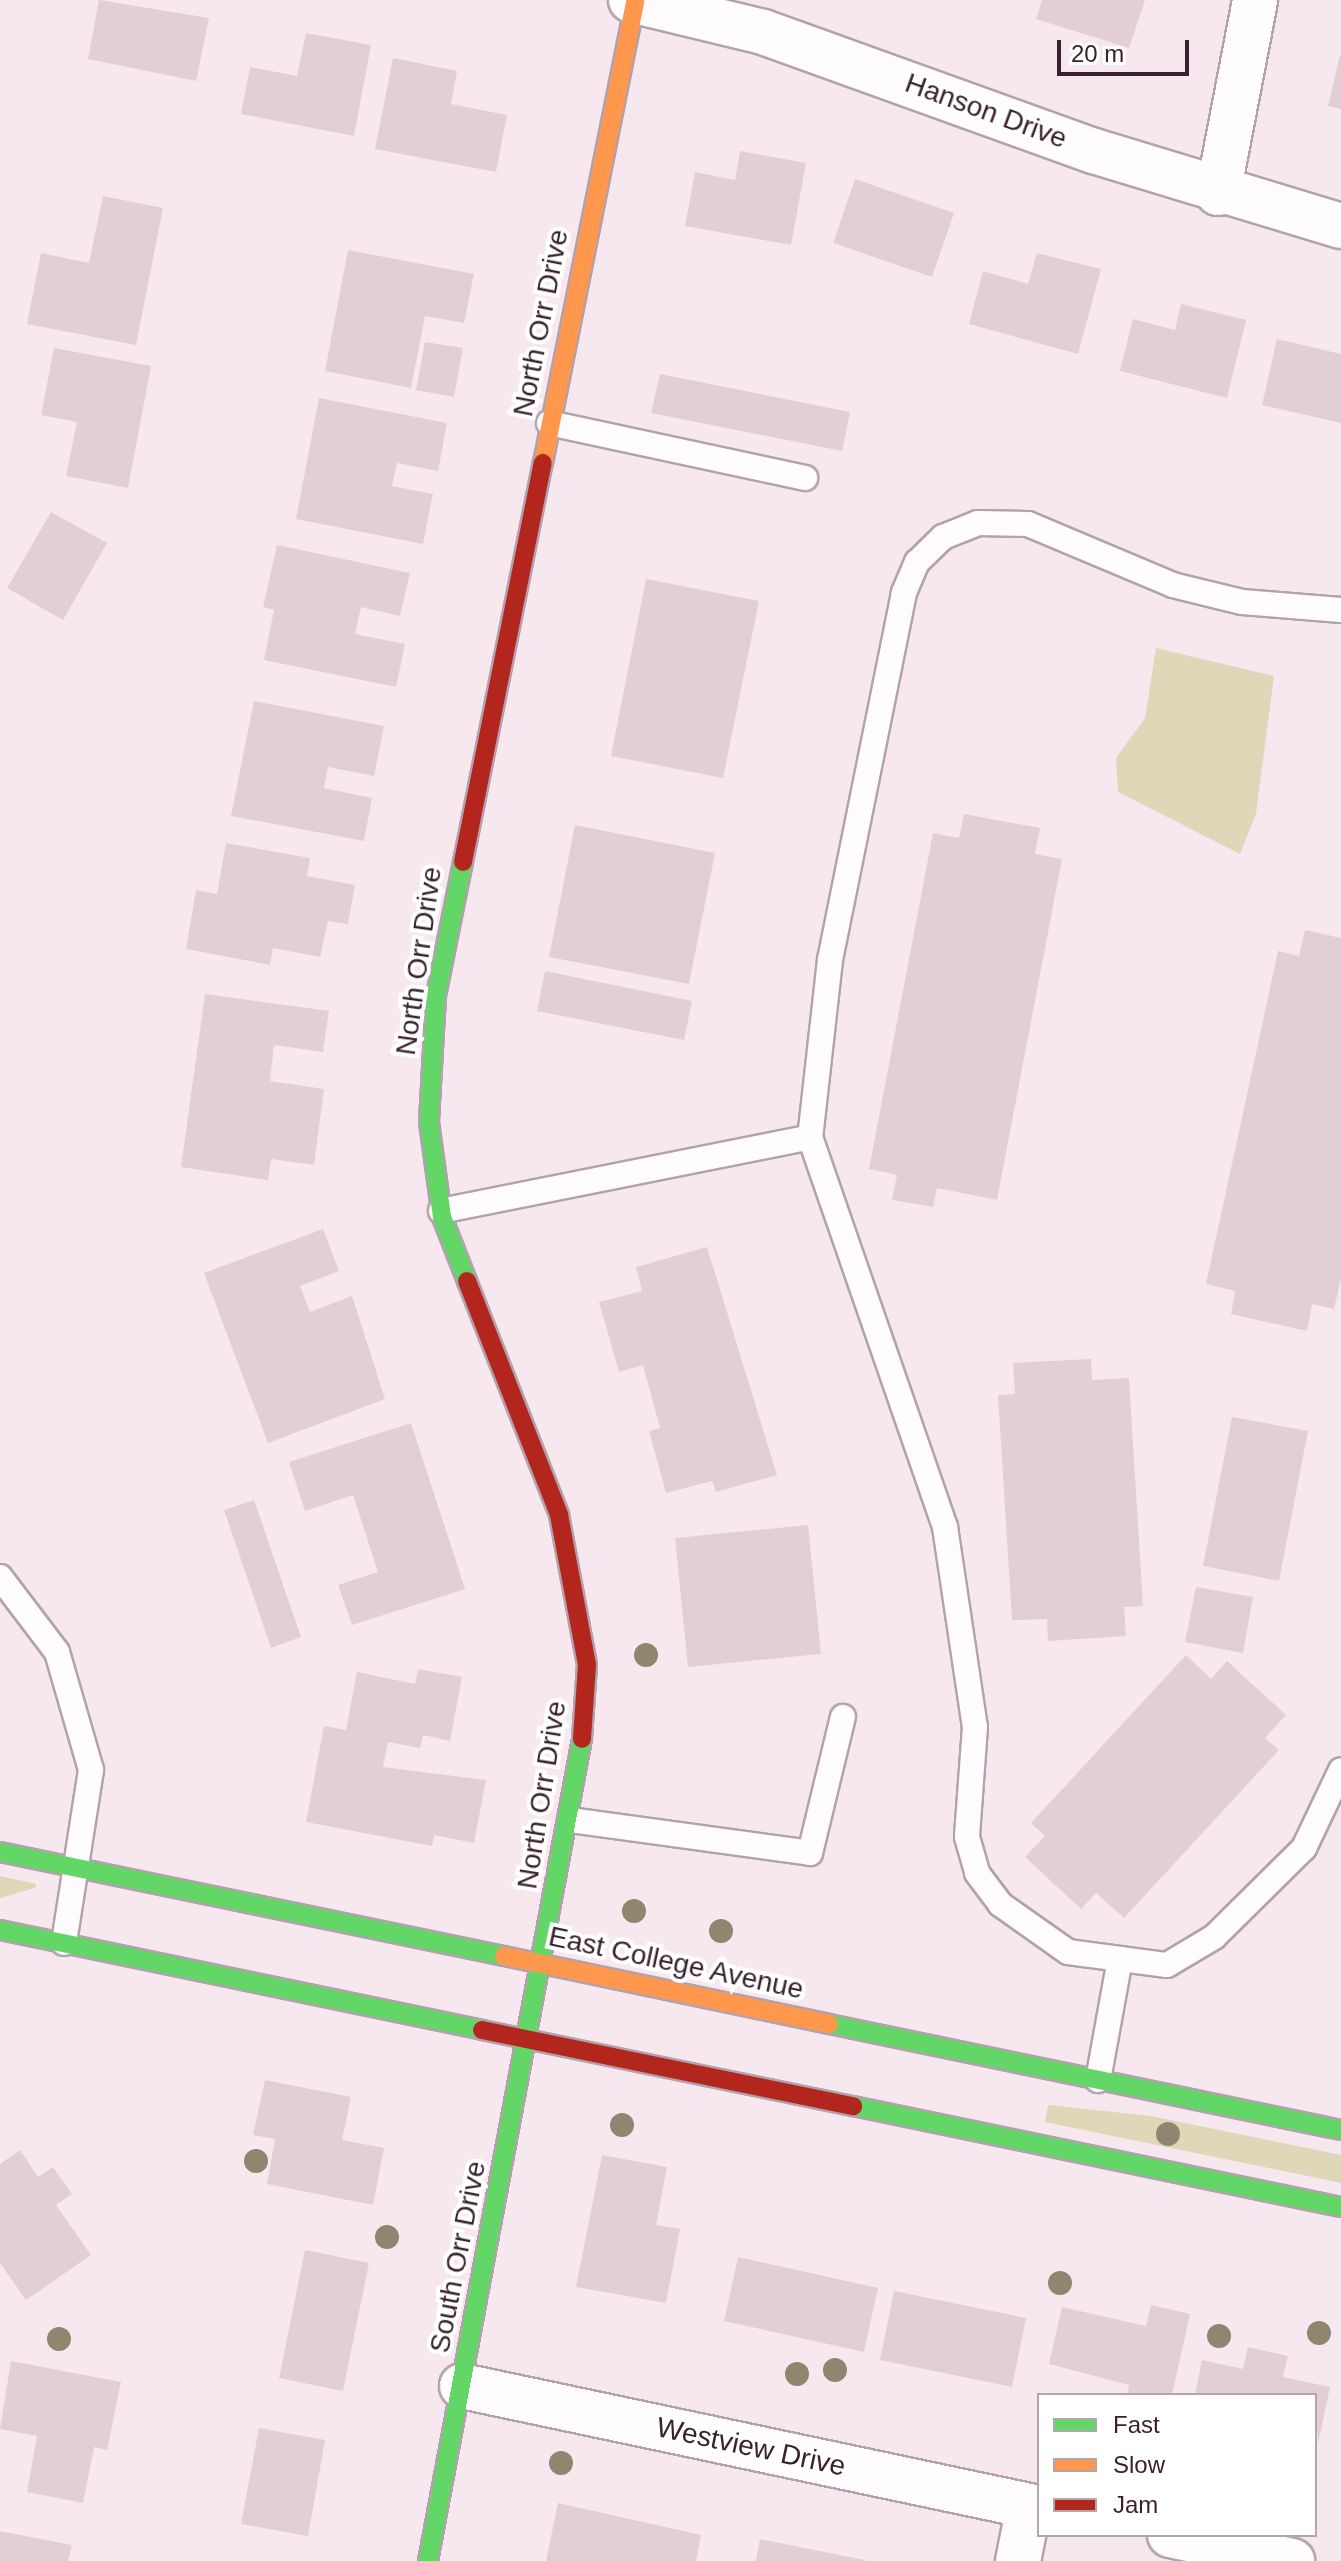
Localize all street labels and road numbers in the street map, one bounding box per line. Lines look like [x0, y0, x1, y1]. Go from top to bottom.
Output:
street label: Hanson Drive [901, 66, 1071, 156]
street label: North Orr Drive [506, 227, 576, 419]
street label: North Orr Drive [389, 865, 449, 1057]
street label: North Orr Drive [511, 1699, 573, 1891]
street label: East College Avenue [545, 1919, 807, 2007]
street label: South Orr Drive [423, 2158, 493, 2356]
street label: Westview Drive [653, 2411, 849, 2483]

